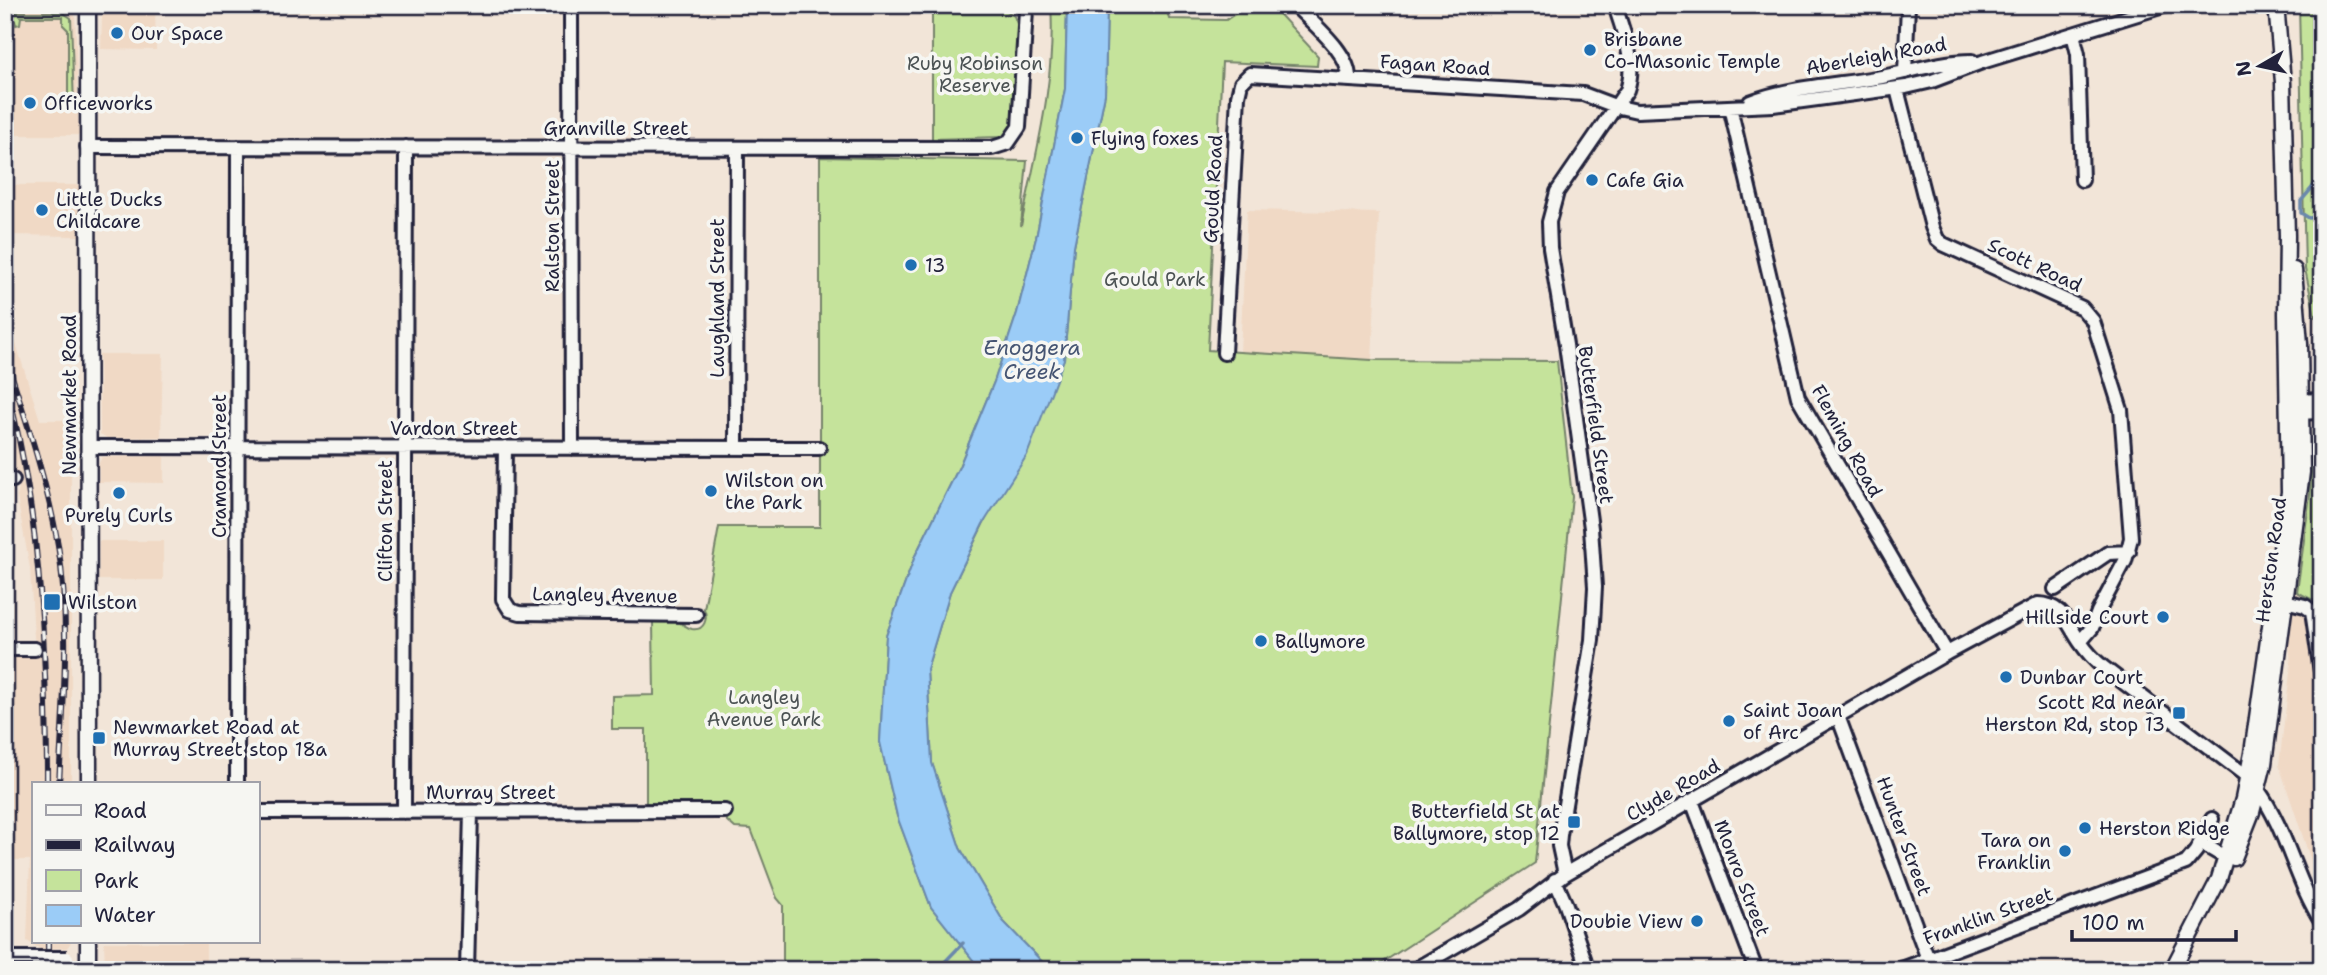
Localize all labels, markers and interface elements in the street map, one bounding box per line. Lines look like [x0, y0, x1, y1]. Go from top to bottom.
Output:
place label: Our Space [131, 21, 224, 46]
marker: Our Space [109, 25, 125, 41]
place label: Brisbane Co-Masonic Temple [1604, 27, 1781, 74]
street label: Aberleigh Road [1804, 31, 1948, 81]
north arrow [2226, 32, 2296, 102]
marker: Brisbane Co-Masonic Temple [1582, 42, 1598, 58]
street label: Fagan Road [1379, 49, 1491, 81]
park label: Ruby Robinson Reserve [907, 51, 1043, 98]
text: N [2230, 59, 2257, 78]
place label: Officeworks [44, 91, 153, 116]
marker: Officeworks [22, 95, 38, 111]
street label: Granville Street [544, 116, 688, 141]
place label: Flying foxes [1091, 126, 1199, 151]
marker: Flying foxes [1069, 130, 1085, 146]
street label: Gould Road [1198, 134, 1228, 244]
street label: Ralston Street [540, 160, 565, 292]
place label: Cafe Gia [1606, 168, 1684, 193]
marker: Cafe Gia [1584, 172, 1600, 188]
place label: Little Ducks Childcare [56, 187, 163, 234]
marker: Little Ducks Childcare [34, 202, 50, 218]
street label: Laughland Street [705, 218, 730, 378]
street label: Scott Road [1984, 232, 2086, 298]
place label: 13 [925, 253, 945, 278]
marker: 13 [903, 257, 919, 273]
park label: Gould Park [1104, 267, 1206, 292]
street label: Newmarket Road [57, 315, 82, 475]
water label: Enoggera Creek [983, 334, 1081, 386]
street label: Butterfield Street [1573, 344, 1619, 506]
street label: Fleming Road [1806, 380, 1888, 502]
street label: Cramond Street [207, 394, 232, 538]
street label: Vardon Street [390, 416, 518, 441]
street label: Clifton Street [373, 460, 398, 582]
place label: Wilston on the Park [725, 468, 824, 515]
marker: Wilston on the Park [703, 483, 719, 499]
marker: Purely Curls [111, 485, 127, 501]
street label: Herston Road [2250, 496, 2292, 624]
place label: Purely Curls [65, 503, 173, 528]
street label: Langley Avenue [532, 581, 678, 609]
place label: Wilston [68, 590, 137, 615]
marker: Wilston [42, 592, 62, 612]
place label: Hillside Court [2025, 605, 2149, 630]
marker: Hillside Court [2155, 609, 2171, 625]
place label: Ballymore [1275, 629, 1366, 654]
marker: Ballymore [1253, 633, 1269, 649]
place label: Dunbar Court [2020, 665, 2143, 690]
marker: Dunbar Court [1998, 669, 2014, 685]
park label: Langley Avenue Park [707, 685, 821, 732]
place label: Scott Rd near Herston Rd, stop 13 [1985, 690, 2165, 737]
place label: Saint Joan of Arc [1743, 698, 1843, 745]
marker: Scott Rd near Herston Rd, stop 13 [2171, 705, 2187, 721]
marker: Saint Joan of Arc [1721, 713, 1737, 729]
place label: Newmarket Road at Murray Street stop 18a [113, 715, 327, 762]
marker: Newmarket Road at Murray Street stop 18a [91, 730, 107, 746]
street label: Clyde Road [1621, 753, 1725, 827]
street label: Hunter Street [1871, 773, 1937, 899]
street label: Murray Street [426, 780, 556, 805]
legend [32, 782, 259, 944]
text: Road [94, 797, 147, 825]
place label: Butterfield St at Ballymore, stop 12 [1393, 799, 1560, 846]
marker: Butterfield St at Ballymore, stop 12 [1566, 814, 1582, 830]
street label: Monro Street [1708, 816, 1776, 940]
place label: Herston Ridge [2099, 816, 2230, 841]
marker: Herston Ridge [2077, 820, 2093, 836]
place label: Tara on Franklin [1977, 828, 2051, 875]
text: Railway [94, 831, 176, 859]
marker: Tara on Franklin [2057, 843, 2073, 859]
text: Park [94, 867, 139, 895]
street label: Franklin Street [1920, 881, 2056, 951]
scale bar [2072, 898, 2236, 942]
text: Water [94, 901, 156, 929]
place label: Doubie View [1570, 909, 1683, 934]
text: 100 m [2082, 909, 2145, 937]
marker: Doubie View [1689, 913, 1705, 929]

